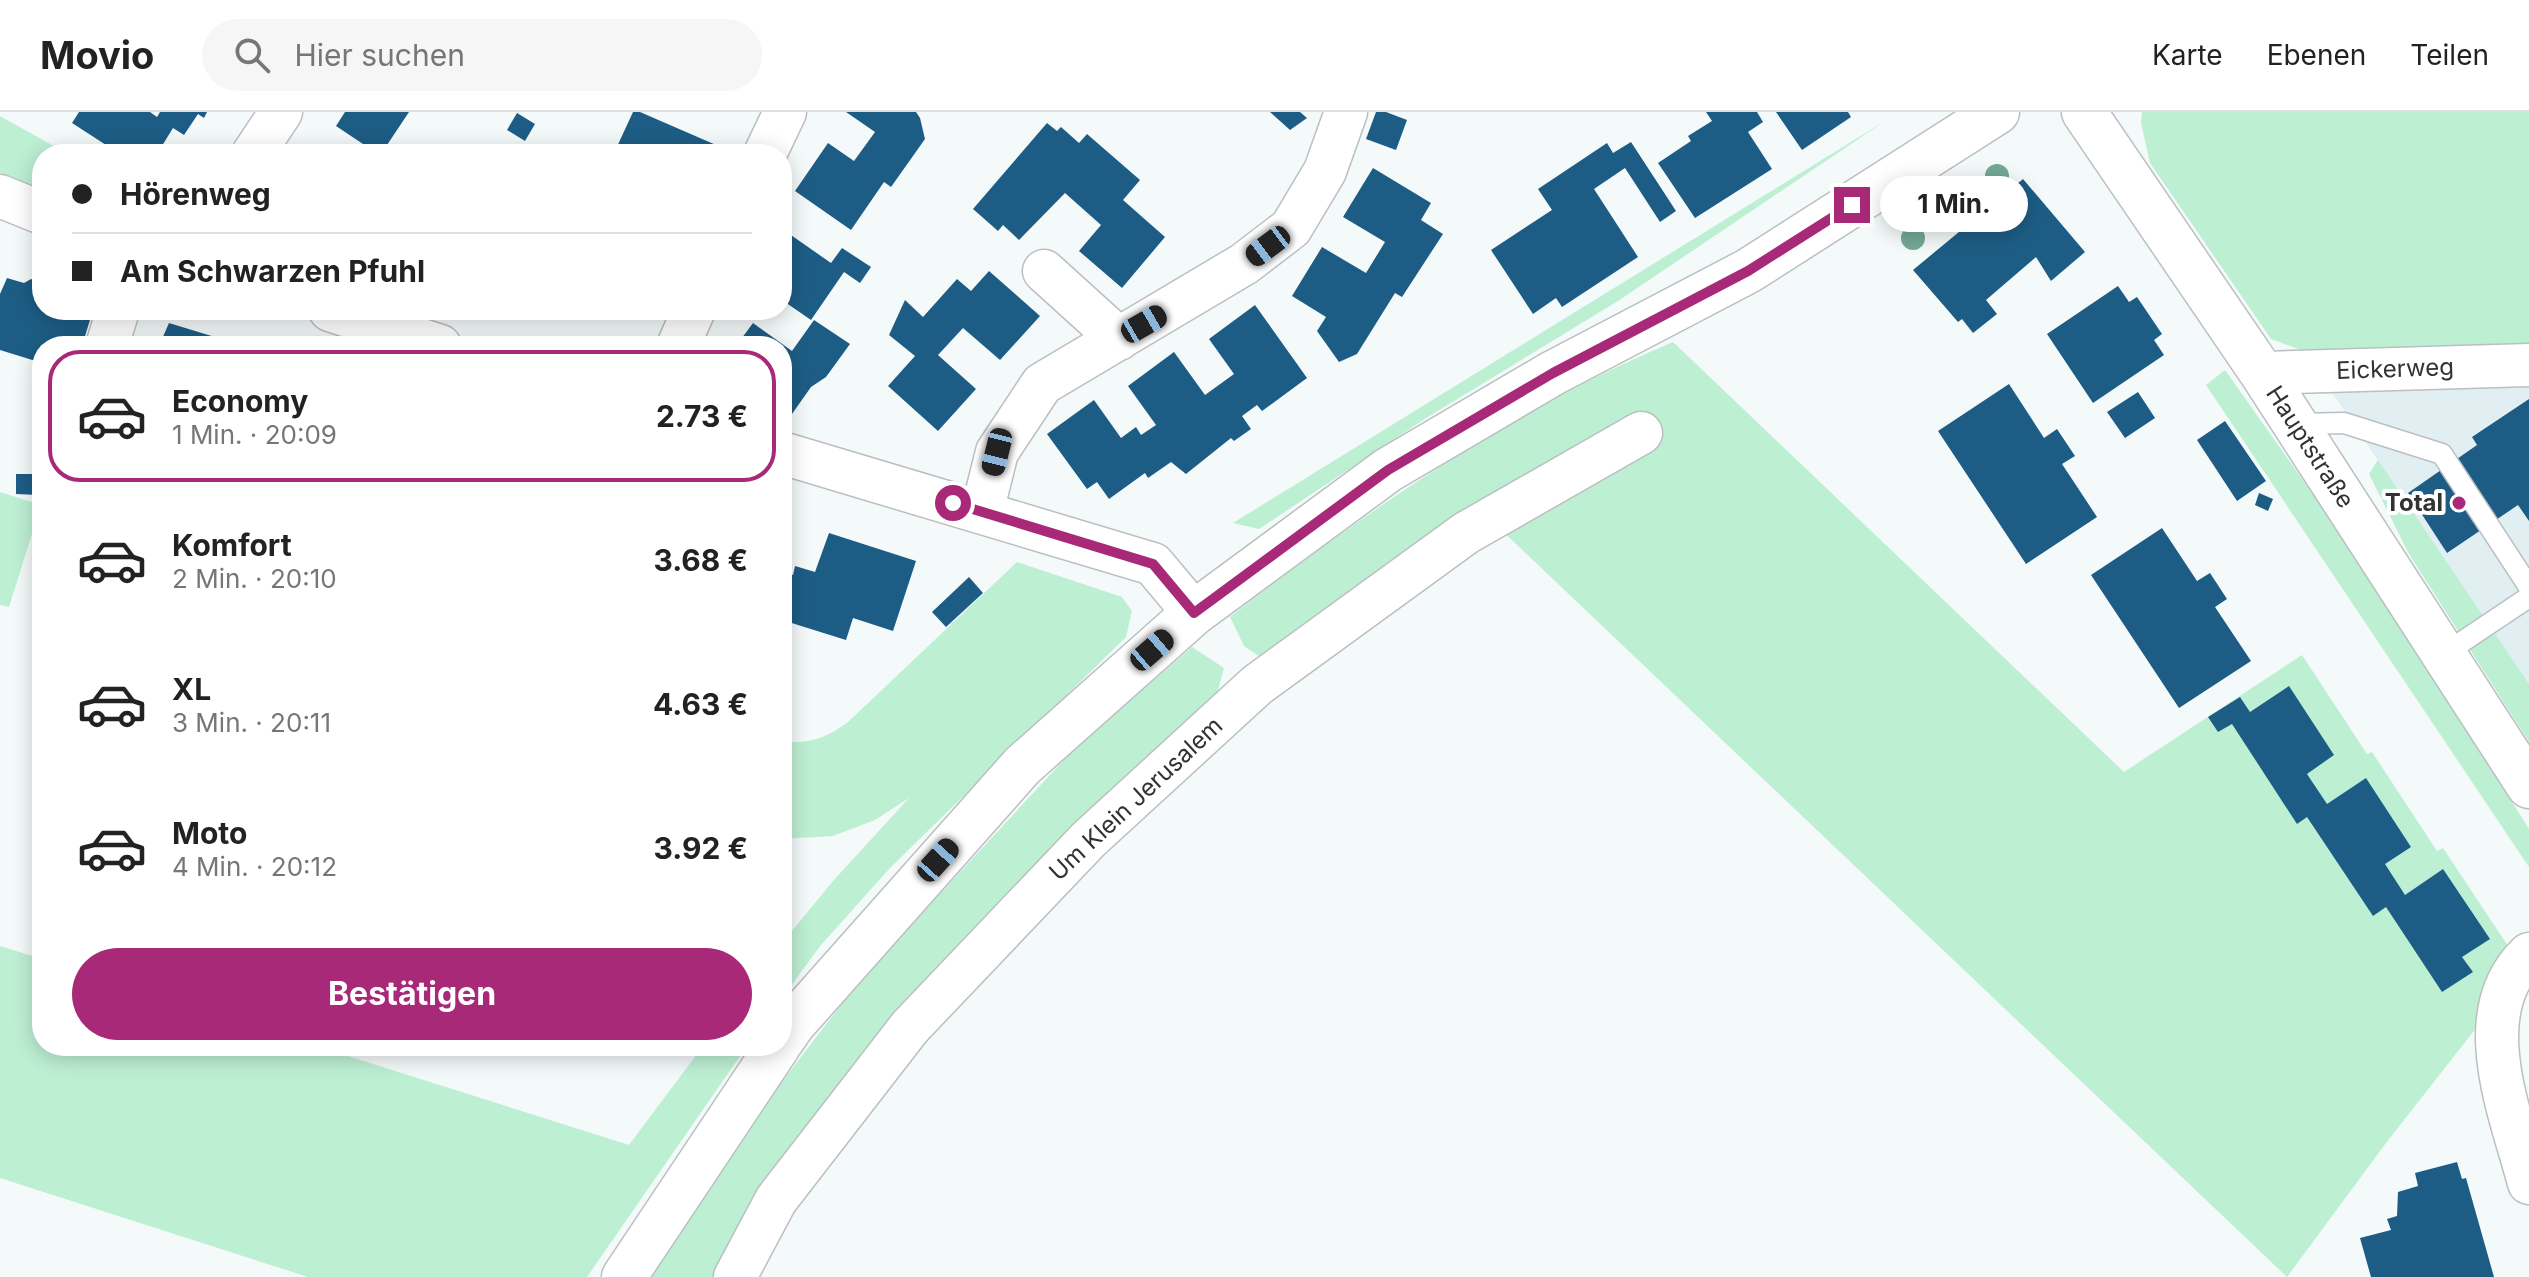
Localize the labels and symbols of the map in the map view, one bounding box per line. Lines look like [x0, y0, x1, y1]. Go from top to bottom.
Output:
callout: 1 Min. [1880, 177, 2028, 233]
route end [1834, 187, 1870, 223]
car [1242, 222, 1294, 270]
car [1117, 302, 1171, 346]
street label: Eickerweg [2336, 352, 2454, 385]
street label: Hauptstraße [2260, 380, 2361, 513]
car [980, 426, 1014, 478]
route start [935, 485, 971, 521]
place label: Total [2385, 488, 2443, 517]
marker: Total [2450, 494, 2468, 512]
car [1126, 625, 1178, 675]
street label: Um Klein Jerusalem [1043, 711, 1228, 886]
car [913, 834, 963, 886]

